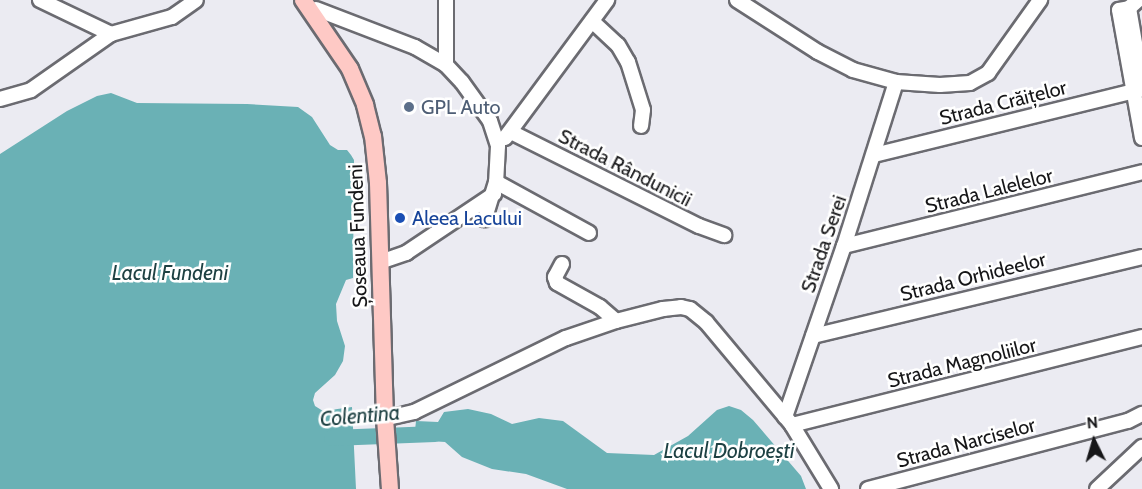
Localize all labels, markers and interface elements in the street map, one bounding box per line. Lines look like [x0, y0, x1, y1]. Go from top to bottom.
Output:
street label: Strada Crăițelor [937, 76, 1069, 130]
place label: GPL Auto [421, 95, 501, 119]
marker: GPL Auto [402, 100, 416, 114]
street label: Strada Rândunicii [554, 124, 696, 212]
street label: Șoseaua Fundeni [344, 164, 372, 308]
street label: Strada Lalelelor [923, 164, 1055, 218]
street label: Strada Serei [796, 192, 852, 296]
place label: Aleea Lacului [412, 206, 522, 230]
marker: Aleea Lacului [393, 211, 407, 225]
street label: Strada Orhideelor [898, 247, 1048, 307]
water label: Lacul Fundeni [112, 260, 228, 286]
street label: Strada Magnoliilor [885, 333, 1039, 393]
water label: Colentina [319, 400, 401, 432]
north arrow [1064, 411, 1124, 471]
street label: Strada Narciselor [894, 413, 1038, 473]
text: N [1086, 413, 1099, 433]
water label: Lacul Dobroești [664, 438, 794, 464]

